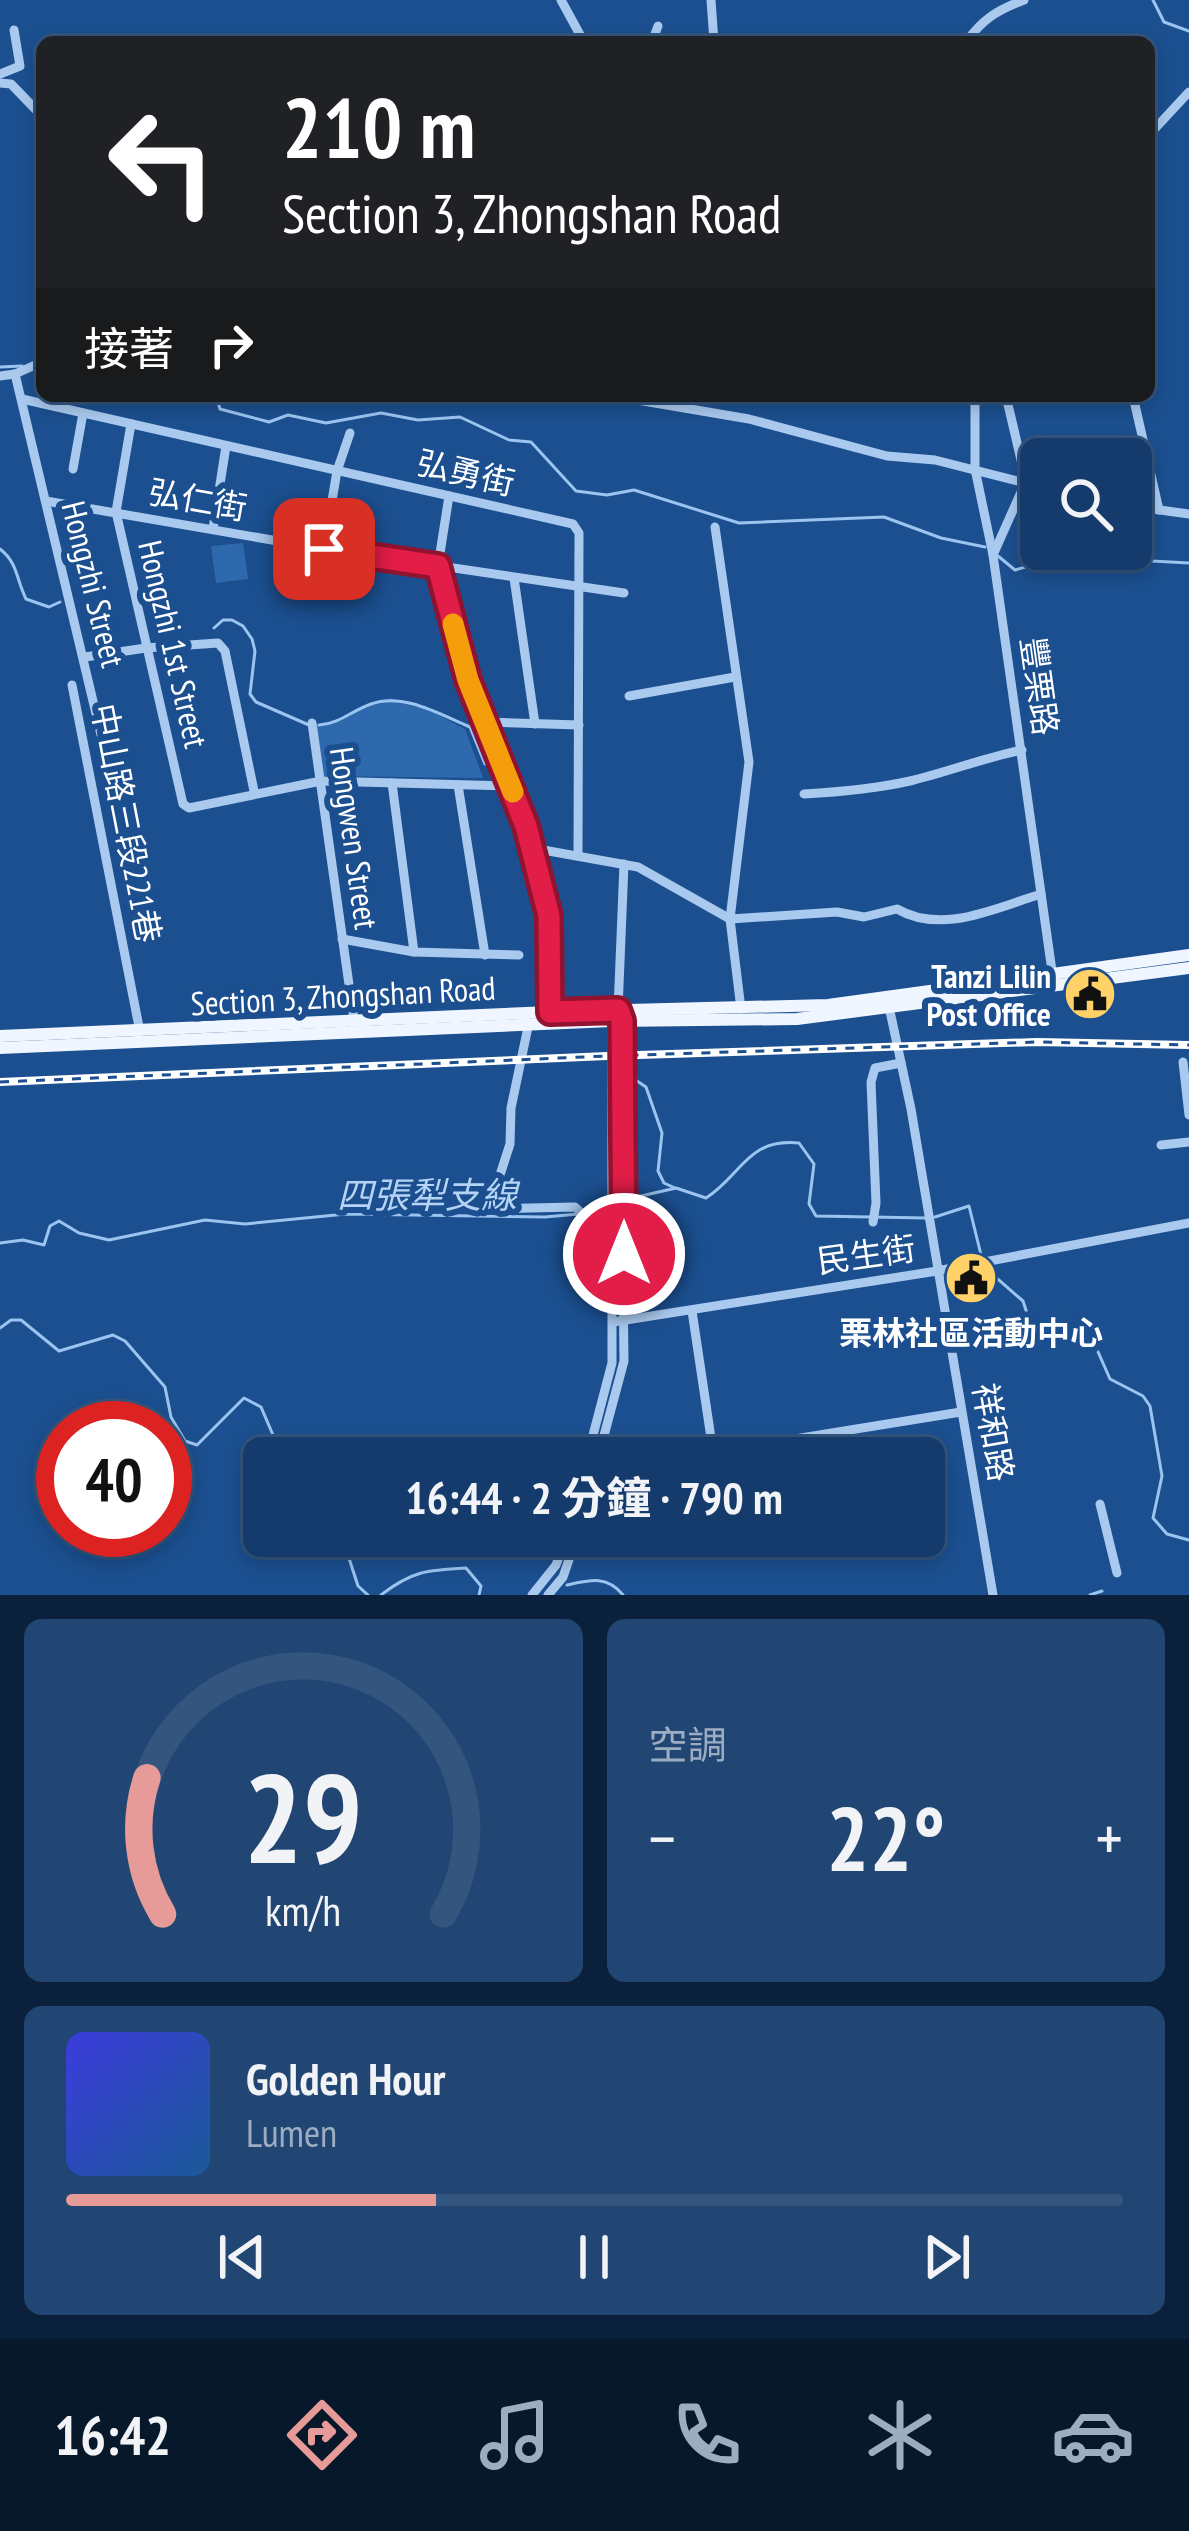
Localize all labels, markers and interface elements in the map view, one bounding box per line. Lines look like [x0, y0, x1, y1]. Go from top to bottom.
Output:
text: 210 m [282, 72, 475, 181]
icon: left [84, 84, 240, 240]
text: Section 3, Zhongshan Road [282, 178, 781, 248]
icon: right [198, 312, 264, 378]
text: 接著 [84, 319, 174, 377]
map controls [1020, 438, 1152, 570]
button: search [1020, 438, 1152, 570]
street label: 弘勇街 [413, 440, 519, 504]
street label: 弘仁街 [146, 469, 250, 529]
street label: Hongzhi Street [53, 497, 135, 671]
pin [273, 498, 375, 600]
icon: arrive [291, 516, 357, 582]
street label: Hongzhi 1st Street [129, 536, 219, 752]
street label: 豐栗路 [1012, 634, 1068, 738]
street label: 中山路三段221巷 [83, 700, 171, 946]
street label: Hongwen Street [321, 744, 389, 932]
place label: Tanzi Lilin Post Office [927, 954, 1051, 1035]
street label: Section 3, Zhongshan Road [190, 966, 496, 1024]
public building icon: Tanzi Lilin Post Office [1062, 966, 1118, 1022]
water label: 四張犁支線 [337, 1171, 521, 1218]
position arrow [561, 1191, 687, 1317]
street label: 民生街 [814, 1226, 918, 1282]
public building icon: 栗林社區活動中心 [943, 1250, 999, 1306]
place label: 栗林社區活動中心 [839, 1311, 1103, 1354]
street label: 祥和路 [964, 1380, 1024, 1484]
speed limit sign: 40 [36, 1401, 192, 1557]
text: 16:44 · 2 分鐘 · 790 m [405, 1468, 783, 1526]
text: 空調 [649, 1719, 727, 1770]
text: 29 [244, 1736, 363, 1897]
text: 22° [826, 1779, 945, 1896]
text: − [649, 1795, 676, 1880]
text: + [1096, 1795, 1123, 1880]
text: km/h [265, 1881, 341, 1937]
text: Golden Hour [246, 2049, 446, 2107]
text: Lumen [246, 2107, 337, 2158]
icon: previous [209, 2224, 275, 2290]
icon: pause [561, 2224, 627, 2290]
icon: next [914, 2224, 980, 2290]
icon: directions [280, 2393, 364, 2477]
icon: music [473, 2393, 557, 2477]
icon: phone [665, 2393, 749, 2477]
icon: climate [858, 2393, 942, 2477]
icon: car [1051, 2393, 1135, 2477]
text: 16:42 [54, 2400, 171, 2470]

